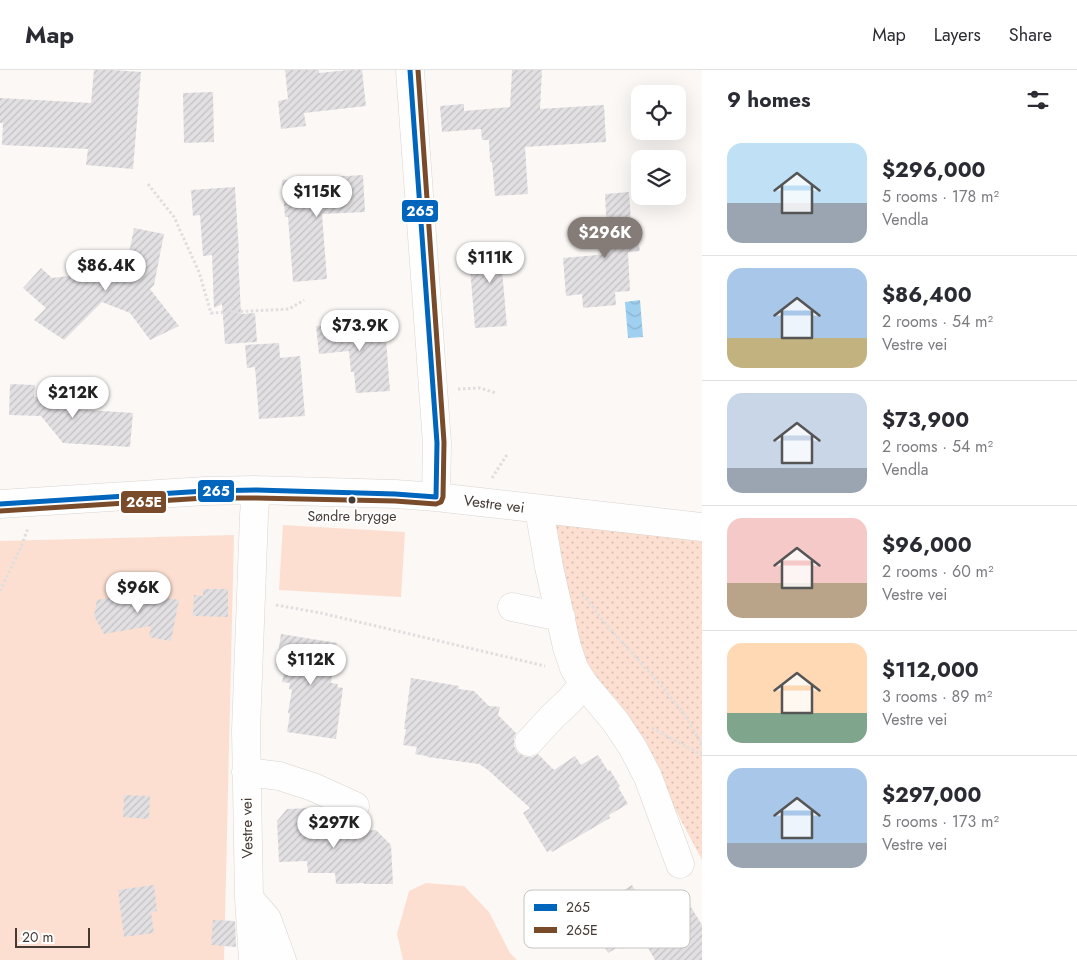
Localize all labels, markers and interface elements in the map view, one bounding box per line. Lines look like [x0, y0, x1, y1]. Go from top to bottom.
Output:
text: Map [25, 17, 74, 52]
text: Map [872, 22, 906, 48]
text: Layers [934, 22, 981, 48]
text: Share [1009, 22, 1052, 48]
map controls [631, 85, 686, 205]
button: locate [631, 85, 686, 140]
text: 9 homes [727, 85, 811, 115]
icon: filters [1024, 86, 1052, 114]
button: layers [631, 150, 686, 205]
text: $296,000 [882, 155, 985, 185]
icon: home [767, 163, 827, 223]
pin: $115K [282, 176, 352, 218]
text: $115K [293, 180, 341, 203]
text: 5 rooms · 178 m² [882, 185, 999, 208]
line badge: 265 [401, 199, 439, 223]
text: 265 [406, 201, 434, 221]
text: Vendla [882, 208, 928, 231]
pin: $296K [570, 216, 640, 259]
text: $296K [578, 221, 632, 244]
pin: $111K [455, 242, 525, 284]
text: $111K [467, 246, 513, 269]
pin: $86.4K [65, 250, 147, 292]
text: $86.4K [77, 254, 135, 277]
text: $86,400 [882, 280, 972, 310]
icon: home [767, 288, 827, 348]
pin: $73.9K [319, 310, 401, 352]
text: 2 rooms · 54 m² [882, 310, 993, 333]
text: $73.9K [332, 314, 388, 337]
text: Vestre vei [882, 333, 947, 356]
pin: $212K [38, 376, 108, 419]
text: $212K [48, 381, 98, 404]
text: $73,900 [882, 405, 969, 435]
icon: home [767, 413, 827, 473]
text: 2 rooms · 54 m² [882, 435, 993, 458]
text: Vendla [882, 458, 928, 481]
line badge: 265 [197, 479, 235, 503]
text: 265 [202, 481, 230, 501]
street label: Vestre vei [462, 489, 526, 519]
line badge: 265E [120, 490, 167, 514]
text: 265E [126, 492, 162, 512]
marker: Søndre brygge [347, 495, 357, 505]
place label: Søndre brygge [308, 506, 396, 526]
text: $96,000 [882, 530, 972, 560]
icon: home [767, 538, 827, 598]
text: 2 rooms · 60 m² [882, 560, 994, 583]
pin: $96K [108, 572, 168, 614]
text: $96K [117, 576, 159, 599]
text: Vestre vei [882, 583, 947, 606]
pin: $112K [276, 644, 346, 686]
text: $112K [287, 648, 335, 671]
text: $112,000 [882, 655, 979, 685]
icon: home [767, 663, 827, 723]
text: 3 rooms · 89 m² [882, 685, 992, 708]
text: Vestre vei [882, 708, 947, 731]
text: $297,000 [882, 780, 981, 810]
icon: home [767, 788, 827, 848]
street label: Vestre vei [235, 797, 259, 859]
pin: $297K [299, 806, 369, 849]
text: 5 rooms · 173 m² [882, 810, 999, 833]
text: $297K [308, 811, 360, 834]
text: Vestre vei [882, 833, 947, 856]
legend [524, 890, 690, 948]
text: 265 [566, 897, 590, 917]
text: 265E [566, 920, 598, 940]
scale bar [15, 925, 90, 948]
text: 20 m [22, 927, 54, 947]

